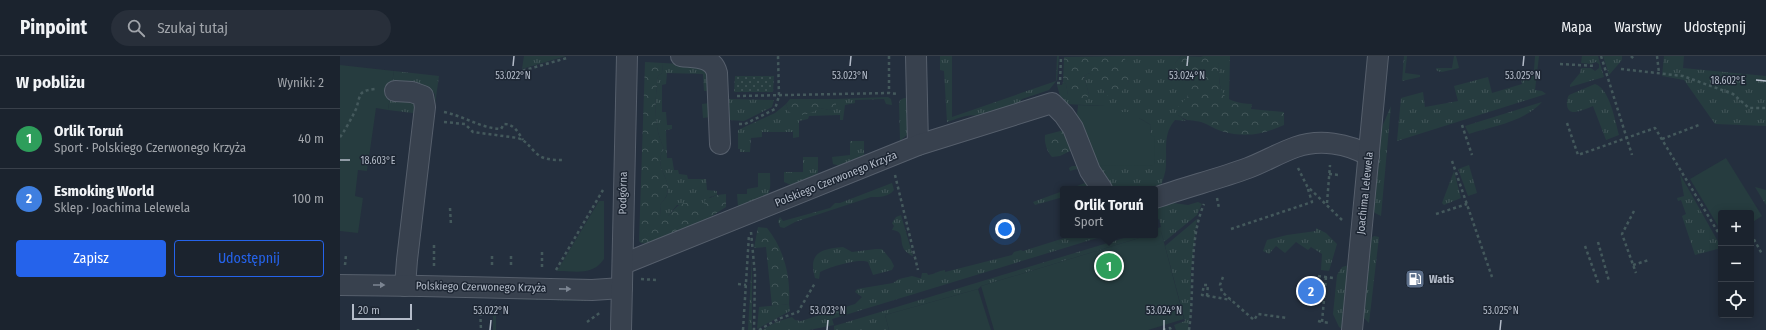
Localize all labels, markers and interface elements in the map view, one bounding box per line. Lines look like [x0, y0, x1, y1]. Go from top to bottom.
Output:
search box [111, 10, 391, 46]
text: Pinpoint [20, 16, 87, 39]
icon: search [125, 17, 147, 39]
text: Szukaj tutaj [157, 19, 228, 37]
text: Mapa [1561, 19, 1592, 36]
text: Warstwy [1614, 19, 1662, 36]
text: Udostępnij [1684, 19, 1746, 36]
text: 53.022°N [495, 70, 531, 82]
text: 53.023°N [832, 70, 868, 82]
text: 53.024°N [1169, 70, 1205, 82]
text: 53.025°N [1505, 70, 1541, 82]
text: W pobliżu [16, 72, 85, 93]
text: Wyniki: 2 [277, 75, 324, 90]
text: 18.602°E [1711, 75, 1746, 87]
text: Orlik Toruń [54, 122, 123, 140]
text: 1 [26, 131, 32, 146]
text: 40 m [298, 131, 324, 146]
text: Sport · Polskiego Czerwonego Krzyża [54, 140, 246, 155]
street label: Polskiego Czerwonego Krzyża [773, 149, 899, 209]
street label: Joachima Lelewela [1354, 151, 1376, 235]
text: 18.603°E [361, 155, 396, 167]
street label: Podgórna [616, 171, 630, 215]
text: Esmoking World [54, 182, 154, 200]
popup [1060, 186, 1158, 238]
text: 2 [26, 191, 32, 206]
text: 100 m [292, 191, 324, 206]
text: Orlik Toruń [1074, 196, 1144, 214]
text: Sklep · Joachima Lelewela [54, 200, 190, 215]
map controls [1718, 210, 1754, 318]
button: + [1718, 210, 1754, 246]
text: Sport [1074, 214, 1103, 229]
your location [995, 219, 1015, 239]
button: Zapisz [16, 240, 166, 277]
button: Udostępnij [174, 240, 324, 277]
button: − [1718, 246, 1754, 282]
pin: 1 [1096, 251, 1122, 281]
fuel station icon: Watis [1404, 268, 1426, 290]
place label: Watis [1429, 273, 1454, 286]
pin: 2 [1298, 276, 1324, 306]
street label: Polskiego Czerwonego Krzyża [416, 279, 546, 295]
one-way arrow [373, 282, 386, 288]
button: locate [1718, 282, 1754, 318]
one-way arrow [559, 286, 572, 292]
scale bar [352, 302, 412, 321]
text: 20 m [358, 304, 380, 317]
text: 53.022°N [473, 305, 509, 317]
text: 53.023°N [810, 305, 846, 317]
text: 53.024°N [1146, 305, 1182, 317]
text: 53.025°N [1483, 305, 1519, 317]

